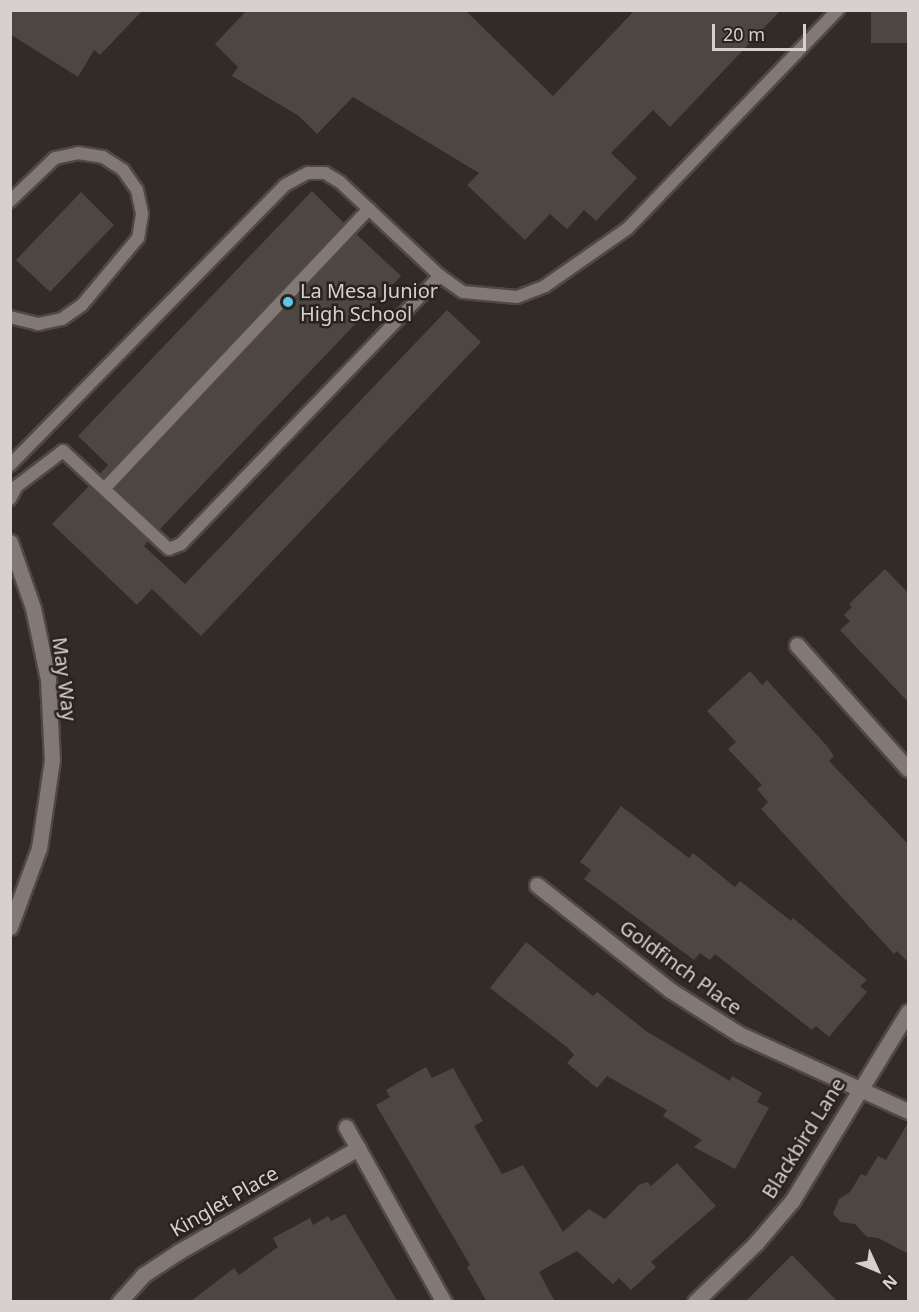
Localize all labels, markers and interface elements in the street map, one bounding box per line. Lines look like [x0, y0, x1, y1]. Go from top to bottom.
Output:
scale bar [715, 12, 810, 50]
text: 20 m [723, 22, 765, 46]
place label: La Mesa Junior High School [300, 278, 438, 325]
marker: La Mesa Junior High School [281, 295, 295, 309]
street label: May Way [48, 636, 82, 722]
street label: Goldfinch Place [615, 915, 747, 1019]
street label: Blackbird Lane [756, 1073, 850, 1203]
street label: Kinglet Place [166, 1161, 282, 1241]
north arrow [847, 1240, 907, 1300]
text: N [878, 1270, 902, 1295]

